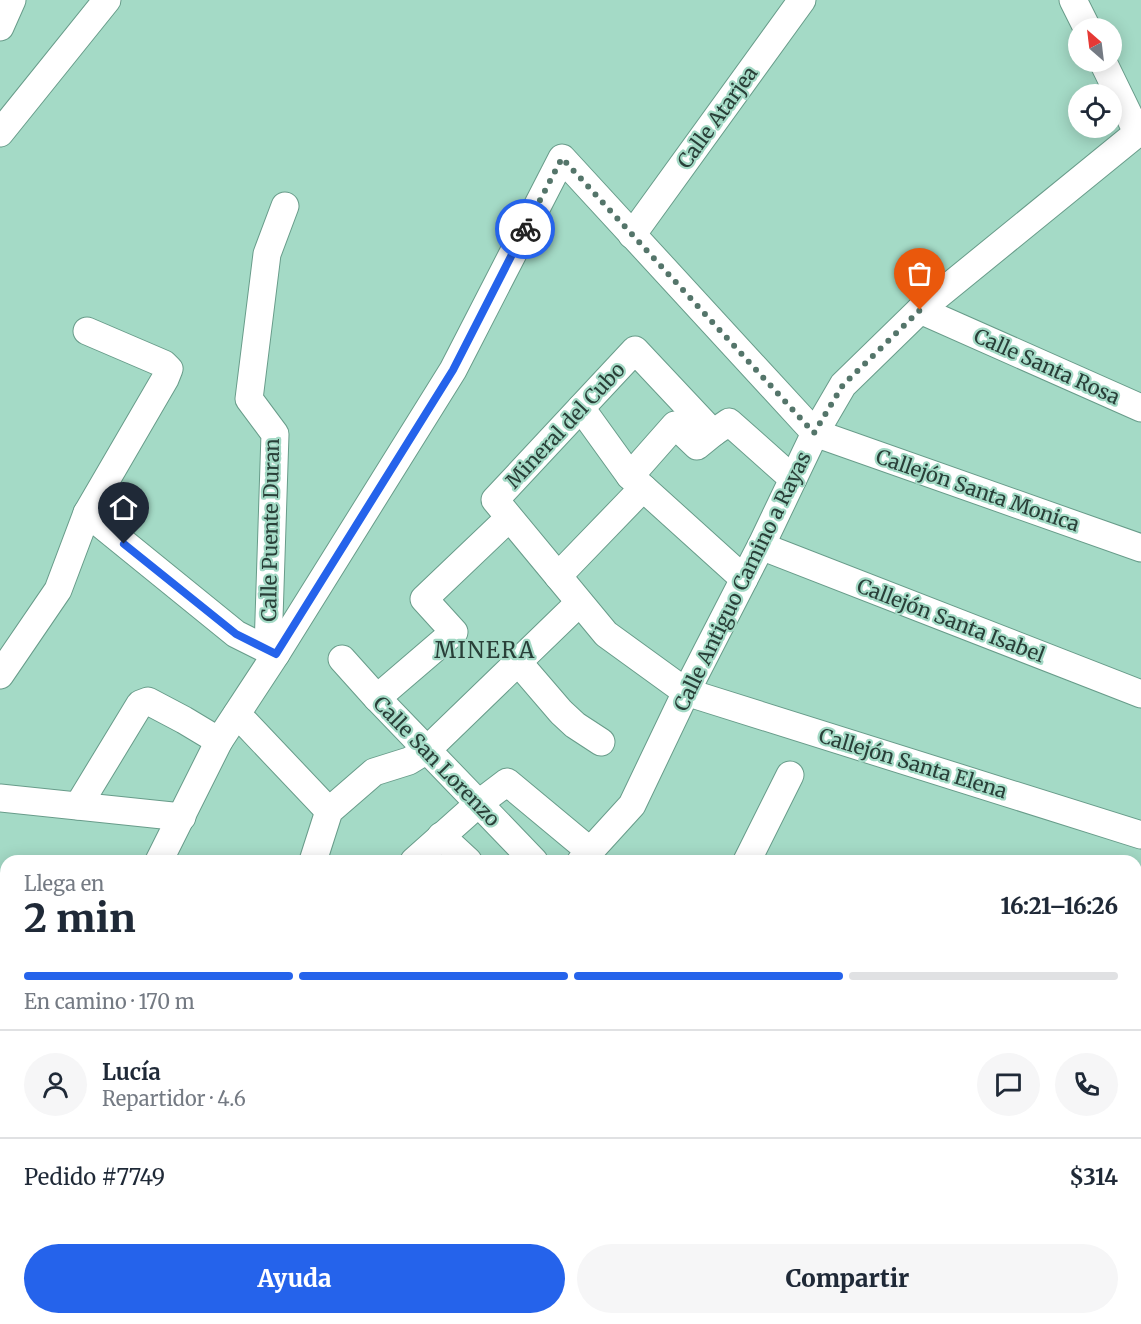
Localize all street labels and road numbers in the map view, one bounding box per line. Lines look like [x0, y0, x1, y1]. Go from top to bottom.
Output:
street label: Calle Atarjea [672, 61, 763, 173]
street label: Calle Santa Rosa [970, 323, 1124, 410]
street label: Mineral del Cubo [500, 357, 630, 493]
street label: Calle Puente Duran [256, 438, 284, 622]
street label: Callejón Santa Monica [873, 443, 1083, 537]
street label: Calle Antiguo Camino a Rayas [668, 447, 816, 715]
street label: Callejón Santa Isabel [854, 573, 1048, 667]
street label: Calle San Lorenzo [368, 691, 506, 832]
street label: Callejón Santa Elena [816, 722, 1010, 804]

